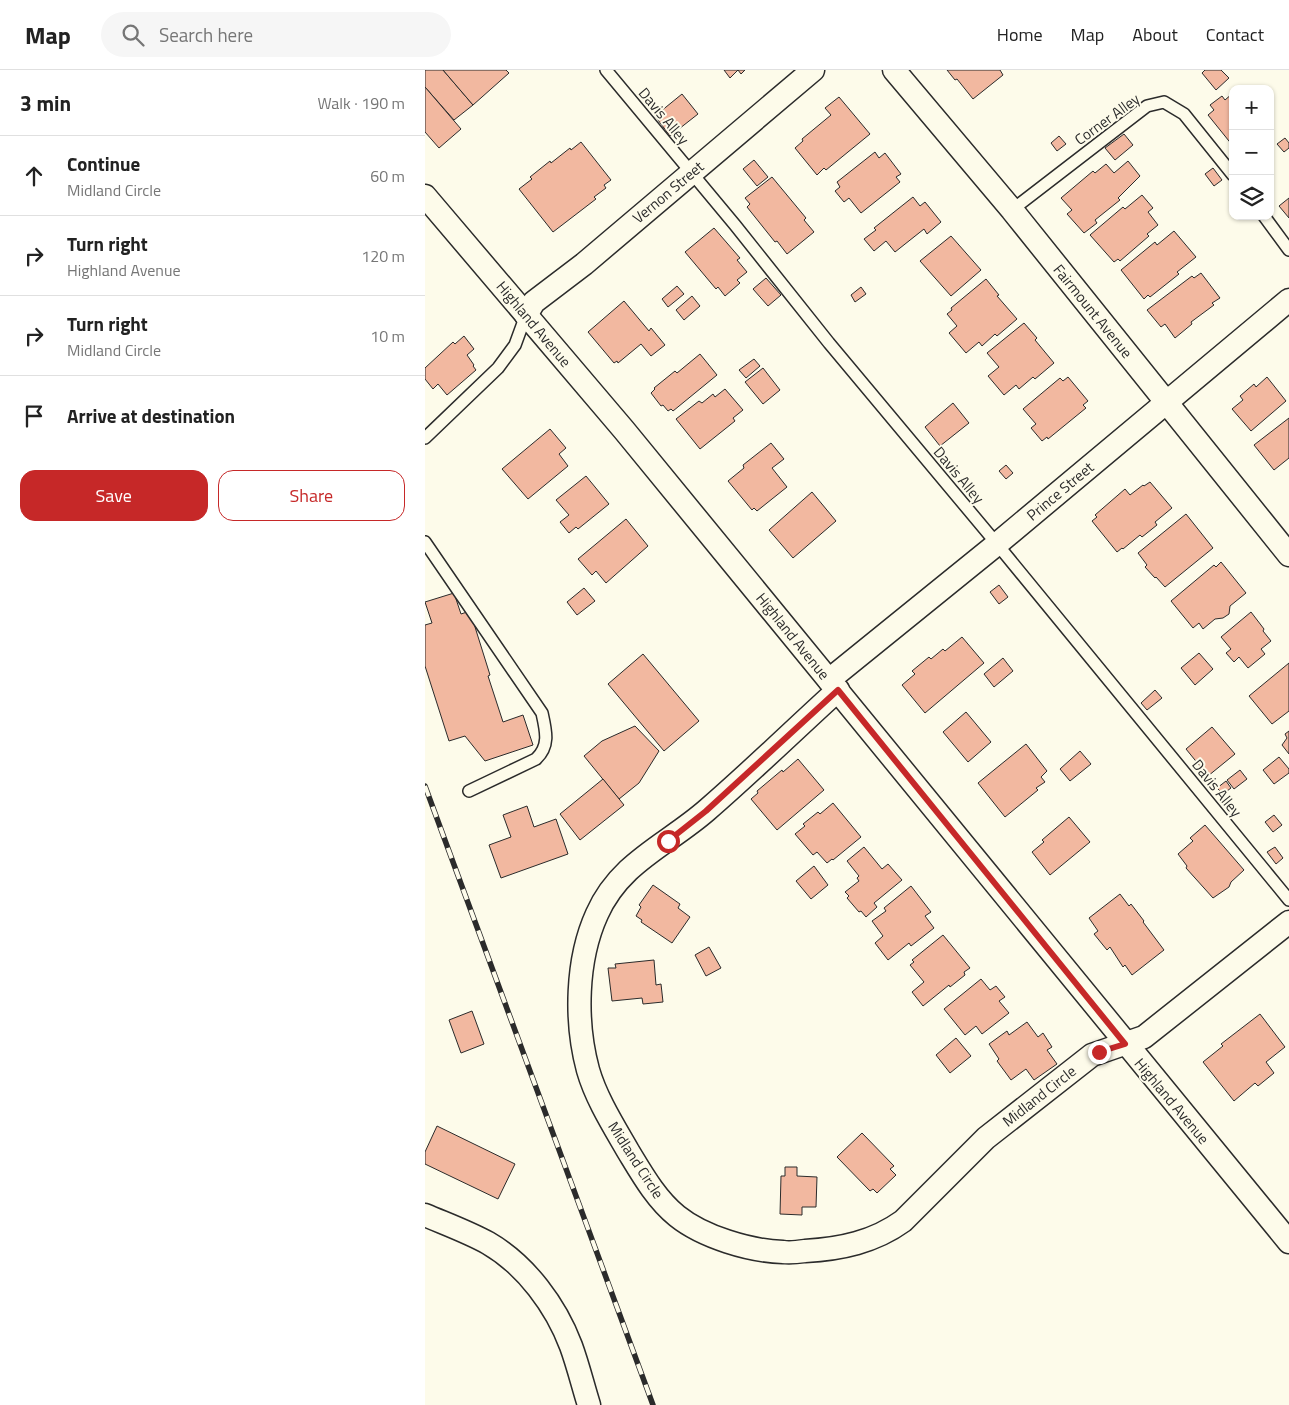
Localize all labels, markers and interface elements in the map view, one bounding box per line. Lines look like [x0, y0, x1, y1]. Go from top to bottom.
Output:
search box [101, 12, 451, 57]
text: Map [25, 17, 71, 53]
text: Search here [159, 20, 253, 49]
icon: search [119, 21, 147, 49]
text: Home [997, 21, 1043, 48]
text: Map [1071, 21, 1104, 48]
text: About [1132, 21, 1178, 48]
text: Contact [1206, 21, 1264, 48]
street label: Davis Alley [633, 82, 695, 150]
map controls [1229, 85, 1274, 220]
button: + [1229, 85, 1274, 130]
text: 3 min [20, 87, 71, 119]
street label: Corner Alley [1070, 87, 1144, 151]
text: Walk · 190 m [317, 91, 405, 115]
button: − [1229, 130, 1274, 175]
text: Continue [67, 149, 140, 178]
street label: Vernon Street [627, 155, 709, 229]
icon: ahead [20, 162, 48, 190]
text: 60 m [370, 164, 405, 188]
button: layers [1229, 175, 1274, 220]
text: Midland Circle [67, 178, 161, 202]
text: Turn right [67, 229, 148, 258]
icon: right [20, 242, 48, 270]
text: 120 m [361, 244, 405, 268]
text: Highland Avenue [67, 258, 180, 282]
street label: Fairmount Avenue [1048, 259, 1138, 363]
street label: Highland Avenue [491, 276, 577, 372]
text: Turn right [67, 309, 148, 338]
icon: right [20, 322, 48, 350]
text: 10 m [370, 324, 405, 348]
text: Midland Circle [67, 338, 161, 362]
text: Arrive at destination [67, 401, 235, 430]
icon: arrive [20, 402, 48, 430]
street label: Davis Alley [928, 441, 990, 509]
street label: Prince Street [1021, 456, 1099, 526]
button: Save [20, 470, 208, 521]
button: Share [218, 470, 405, 521]
street label: Highland Avenue [751, 587, 835, 685]
street label: Davis Alley [1187, 754, 1247, 822]
route start [657, 830, 680, 853]
route end [1088, 1041, 1111, 1064]
street label: Highland Avenue [1129, 1053, 1215, 1149]
street label: Midland Circle [997, 1060, 1081, 1132]
street label: Midland Circle [602, 1117, 670, 1203]

